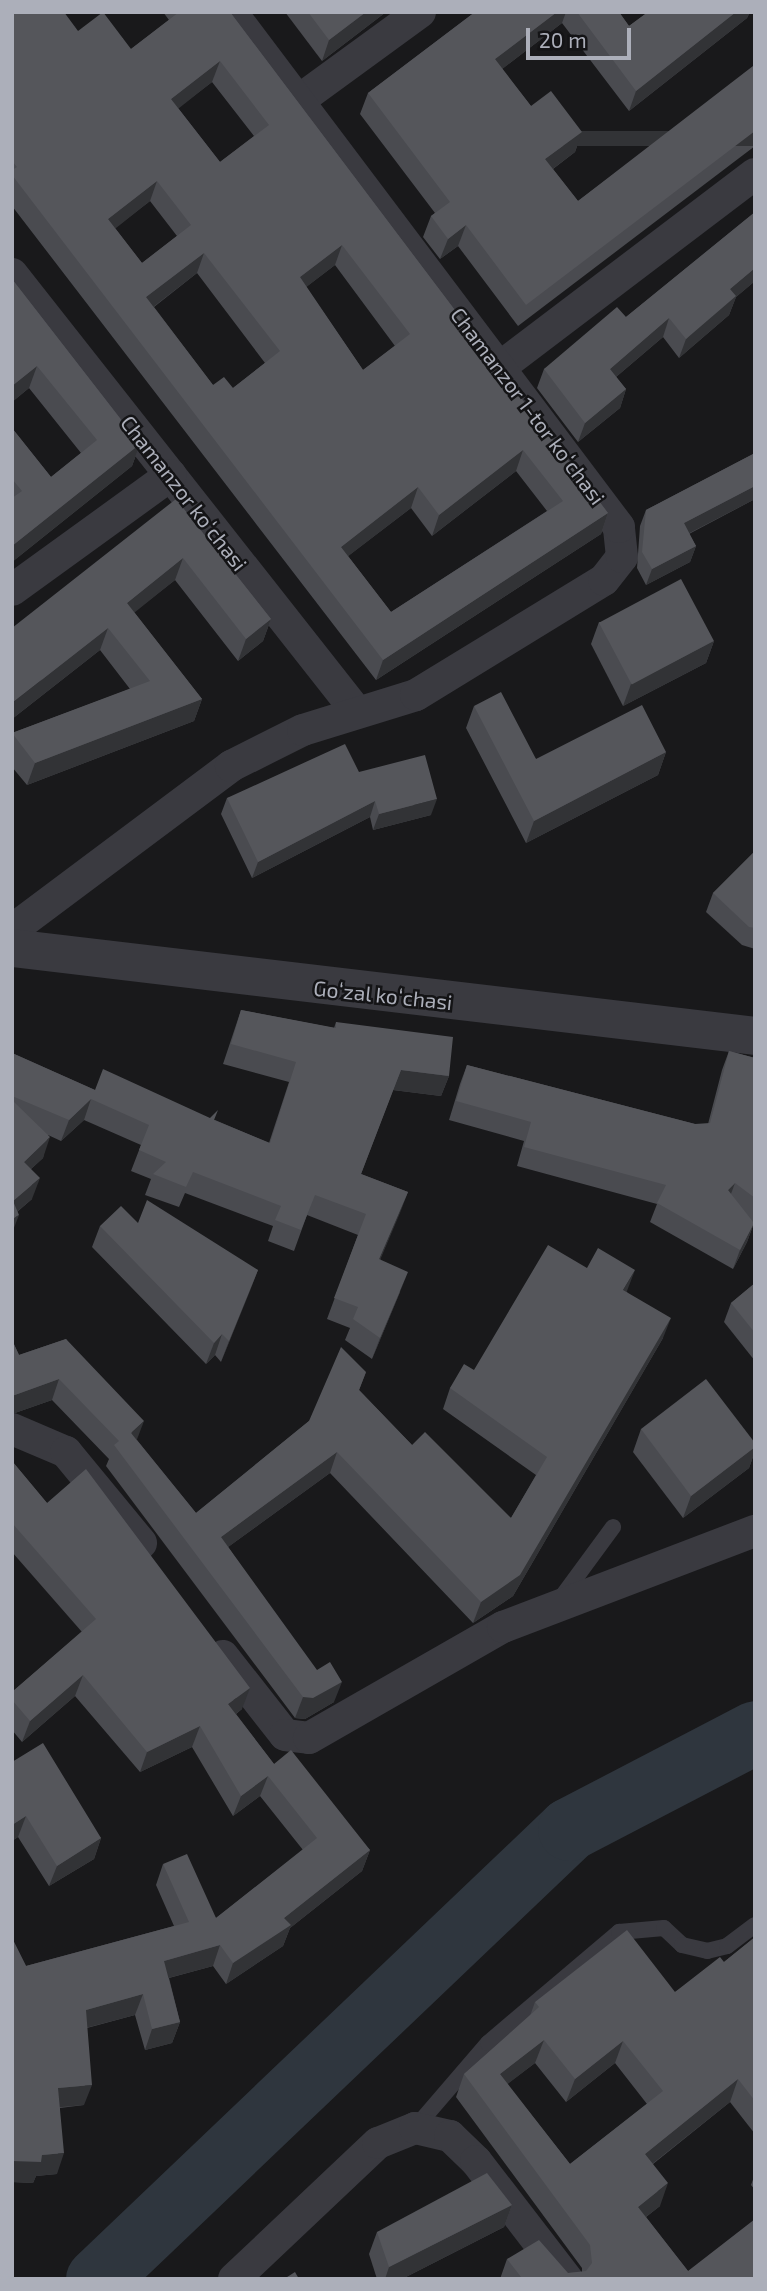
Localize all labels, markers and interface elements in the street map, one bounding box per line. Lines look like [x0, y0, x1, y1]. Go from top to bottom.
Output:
scale bar [529, 14, 634, 58]
text: 20 m [539, 27, 587, 52]
street label: Chamanzor 1-tor koʻchasi [445, 302, 611, 510]
street label: Chamanzor koʻchasi [115, 410, 253, 576]
street label: Goʻzal koʻchasi [312, 975, 454, 1015]

